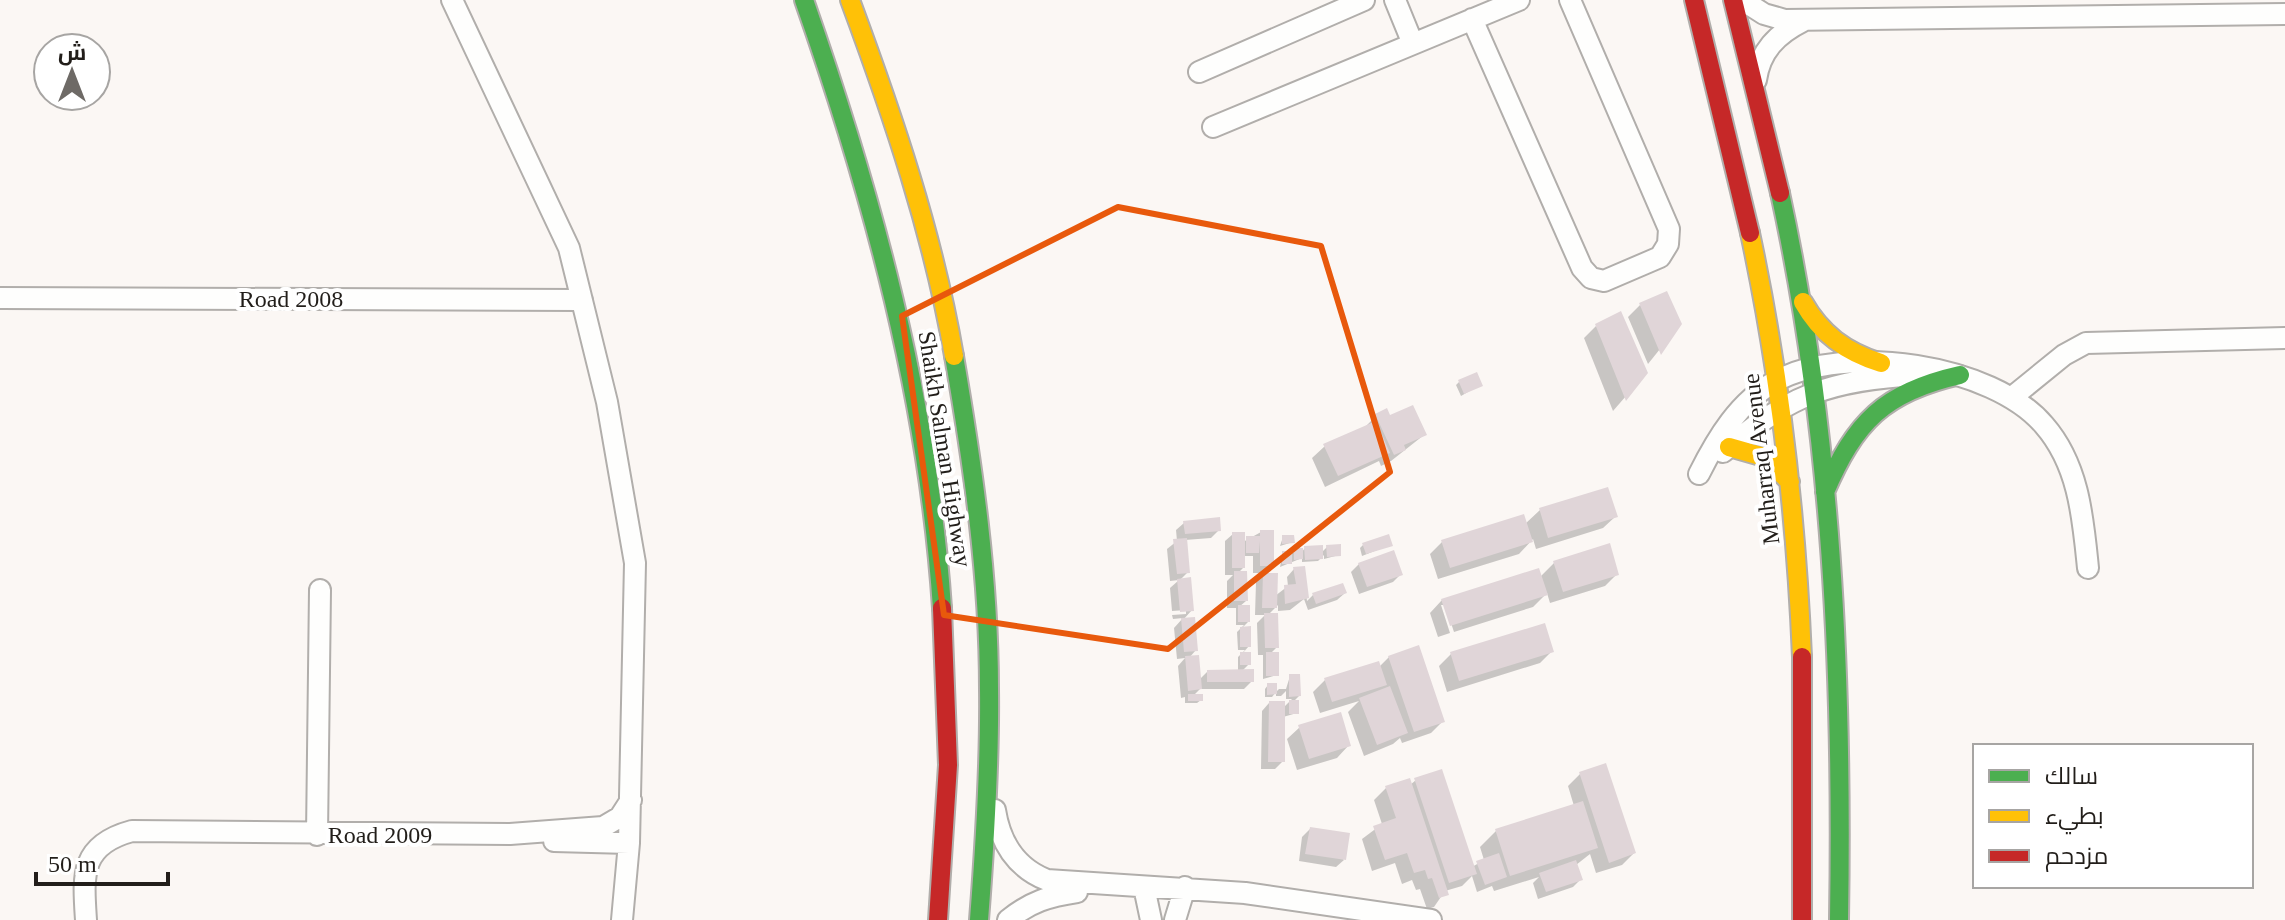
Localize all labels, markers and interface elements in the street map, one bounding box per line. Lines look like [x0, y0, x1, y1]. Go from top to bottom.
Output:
north arrow [32, 32, 112, 112]
text: ش [58, 40, 86, 66]
street label: Road 2008 [239, 286, 343, 312]
street label: Shaikh Salman Highway [913, 329, 977, 569]
street label: Muharraq Avenue [1738, 372, 1784, 546]
legend [1973, 744, 2253, 888]
text: سالك [2045, 763, 2098, 789]
text: بطيء [2045, 803, 2104, 835]
street label: Road 2009 [328, 822, 432, 848]
scale bar [36, 836, 168, 886]
text: مزدحم [2045, 843, 2108, 872]
text: 50 m [48, 851, 97, 877]

